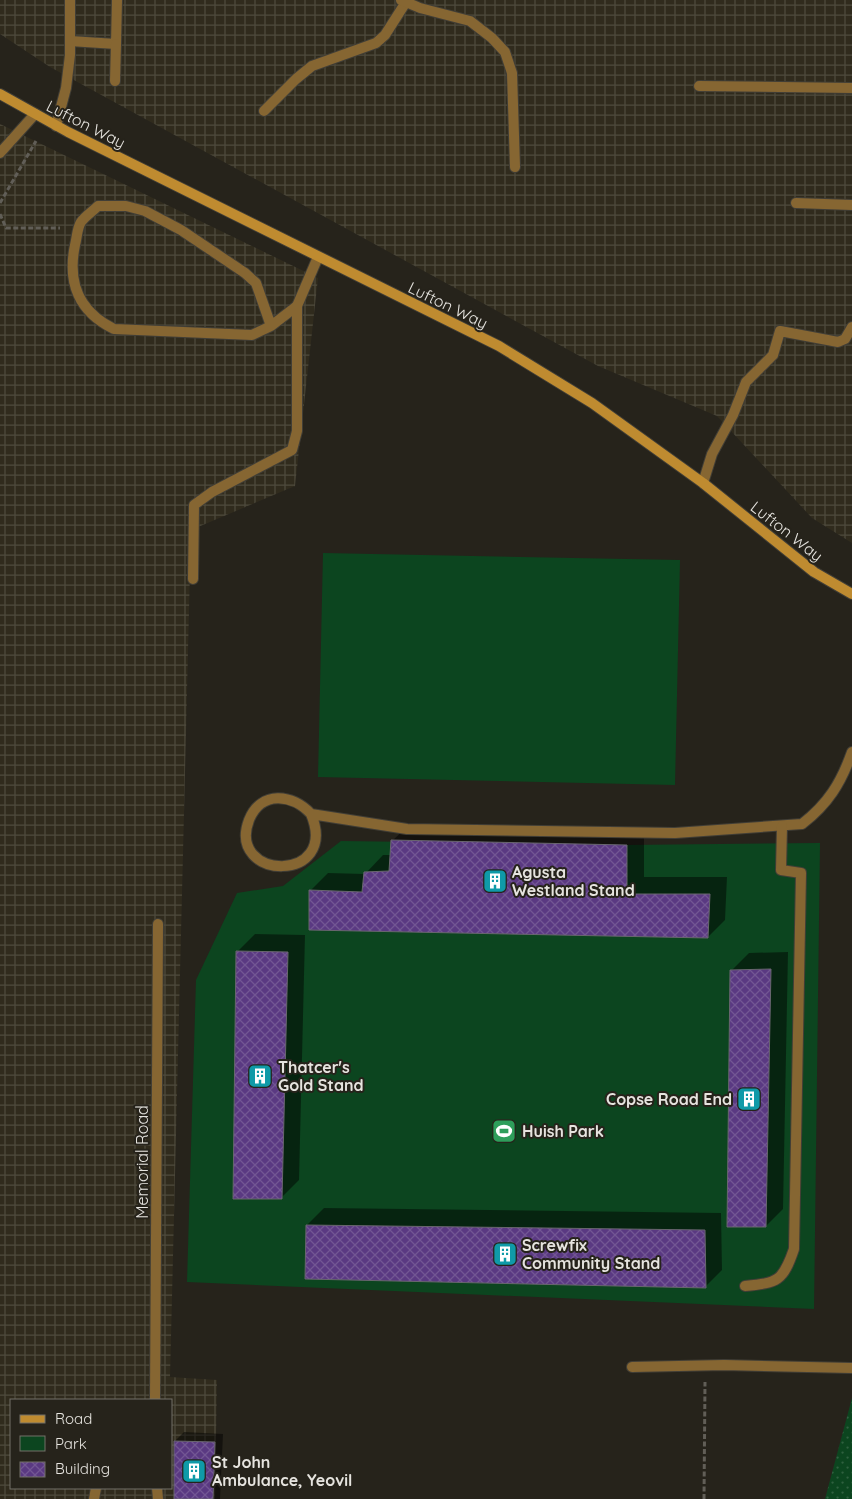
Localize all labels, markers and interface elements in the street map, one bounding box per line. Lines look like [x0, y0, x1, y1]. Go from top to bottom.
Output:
street label: Lufton Way [43, 96, 129, 152]
street label: Lufton Way [405, 277, 491, 333]
street label: Lufton Way [747, 497, 827, 565]
place label: Agusta Westland Stand [512, 862, 635, 900]
building icon: Agusta Westland Stand [482, 868, 508, 894]
place label: Thatcer's Gold Stand [278, 1057, 364, 1095]
building icon: Thatcer's Gold Stand [247, 1063, 273, 1089]
building icon: Copse Road End [736, 1086, 762, 1112]
place label: Copse Road End [606, 1089, 732, 1109]
street label: Memorial Road [132, 1105, 152, 1219]
sports icon: Huish Park [491, 1118, 517, 1144]
place label: Huish Park [522, 1121, 604, 1141]
place label: Screwfix Community Stand [522, 1235, 660, 1273]
building icon: Screwfix Community Stand [492, 1241, 518, 1267]
legend [10, 1399, 172, 1489]
text: Road [55, 1409, 92, 1428]
text: Park [55, 1434, 87, 1453]
place label: St John Ambulance, Yeovil [212, 1452, 352, 1490]
building icon: St John Ambulance, Yeovil [181, 1458, 207, 1484]
text: Building [55, 1459, 110, 1478]

